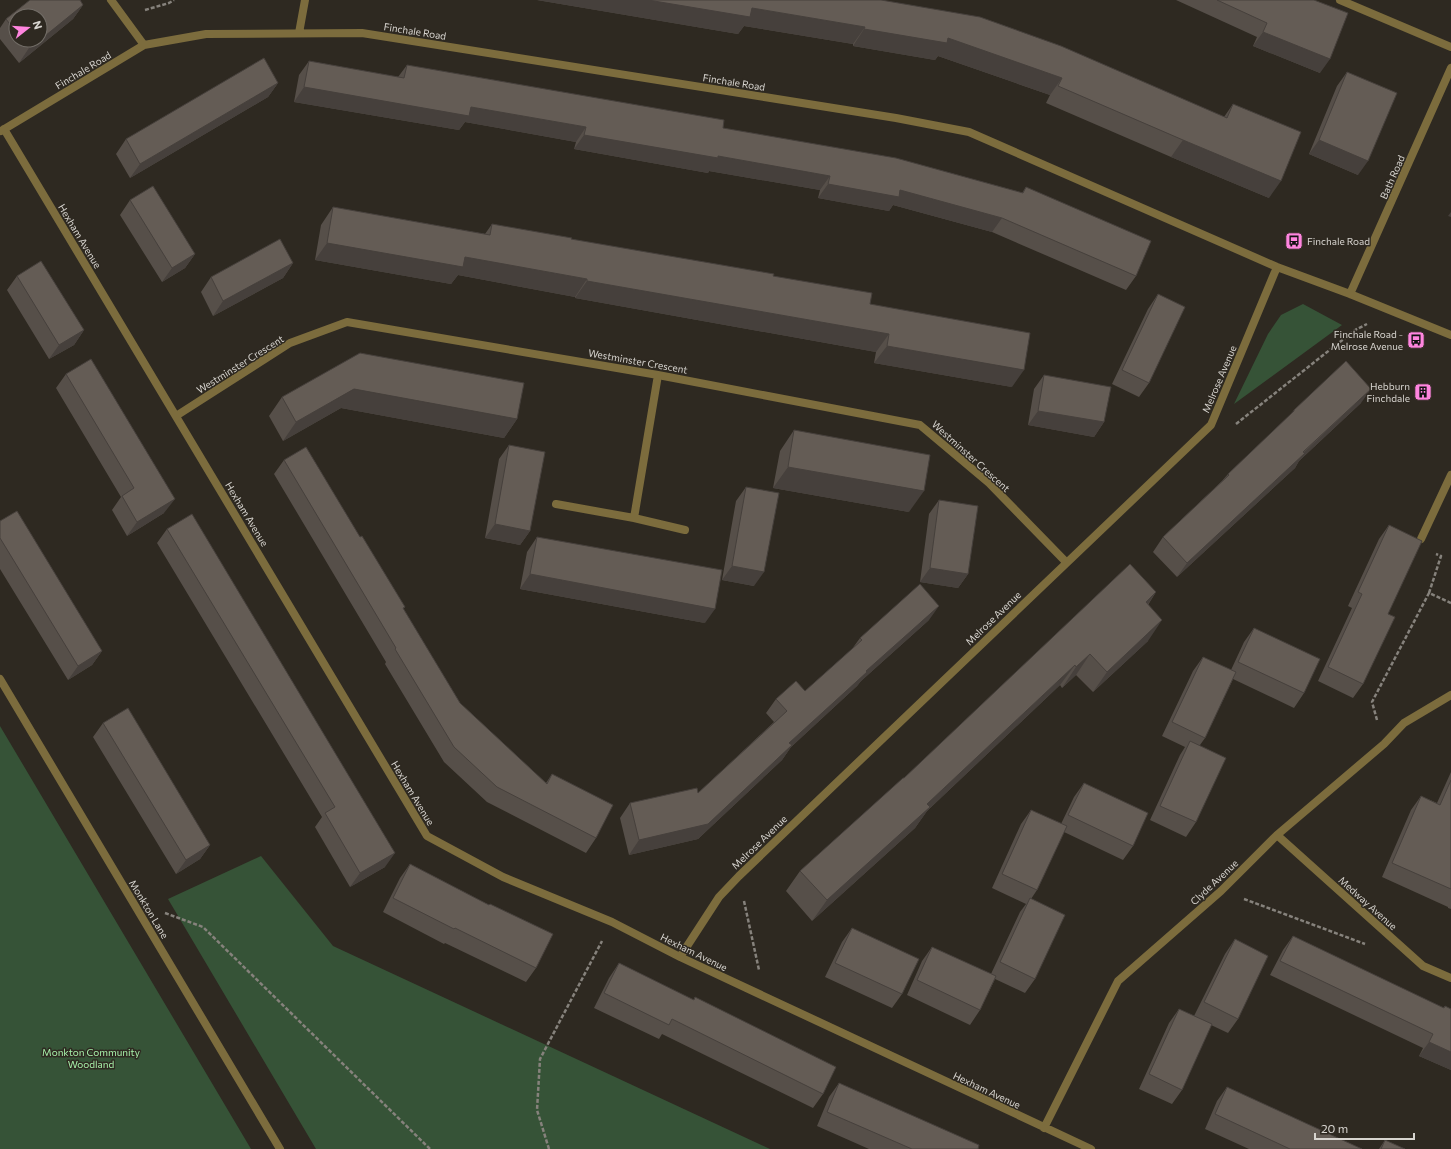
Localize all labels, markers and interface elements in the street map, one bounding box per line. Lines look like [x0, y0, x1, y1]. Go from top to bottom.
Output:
north arrow [8, 8, 48, 48]
text: N [31, 19, 45, 31]
street label: Finchale Road [383, 20, 447, 42]
street label: Finchale Road [53, 49, 113, 91]
street label: Finchale Road [702, 71, 766, 93]
street label: Bath Road [1377, 153, 1407, 201]
street label: Hexham Avenue [56, 202, 104, 270]
bus stop icon: Finchale Road [1284, 231, 1304, 251]
place label: Finchale Road [1307, 235, 1370, 247]
place label: Finchale Road - Melrose Avenue [1331, 328, 1403, 352]
bus stop icon: Finchale Road - Melrose Avenue [1406, 330, 1426, 350]
street label: Westminster Crescent [194, 332, 286, 396]
street label: Melrose Avenue [1199, 343, 1239, 415]
street label: Westminster Crescent [587, 346, 689, 376]
place label: Hebburn Finchdale [1366, 380, 1410, 404]
building icon: Hebburn Finchdale [1413, 382, 1433, 402]
street label: Westminster Crescent [930, 418, 1012, 494]
street label: Hexham Avenue [223, 480, 271, 548]
street label: Melrose Avenue [963, 589, 1023, 647]
street label: Hexham Avenue [389, 759, 437, 827]
street label: Melrose Avenue [729, 813, 789, 871]
street label: Clyde Avenue [1188, 857, 1240, 907]
street label: Medway Avenue [1336, 874, 1400, 932]
street label: Monkton Lane [127, 877, 171, 941]
street label: Hexham Avenue [659, 931, 729, 973]
park label: Monkton Community Woodland [42, 1046, 140, 1070]
street label: Hexham Avenue [951, 1069, 1023, 1111]
scale bar [1315, 1115, 1414, 1141]
text: 20 m [1321, 1121, 1348, 1135]

